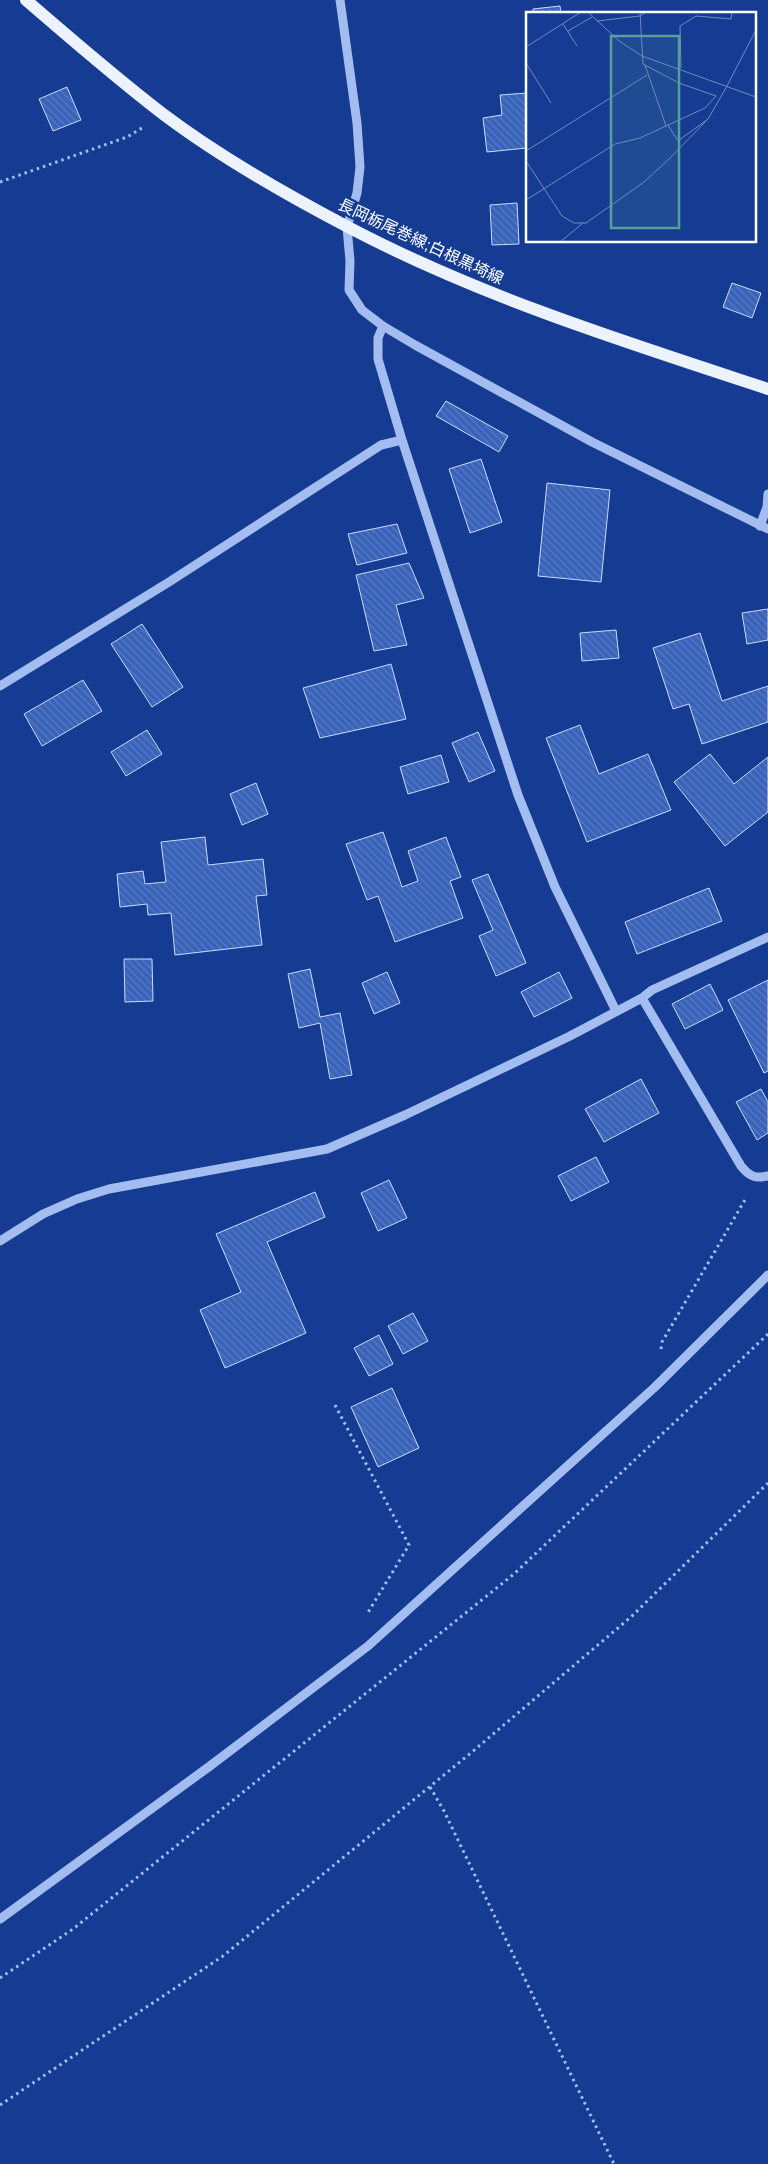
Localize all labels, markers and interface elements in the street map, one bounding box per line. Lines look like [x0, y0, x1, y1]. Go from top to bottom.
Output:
inset map [526, 12, 756, 242]
street label: 長岡栃尾巻線;白根黒埼線 [335, 196, 506, 287]

